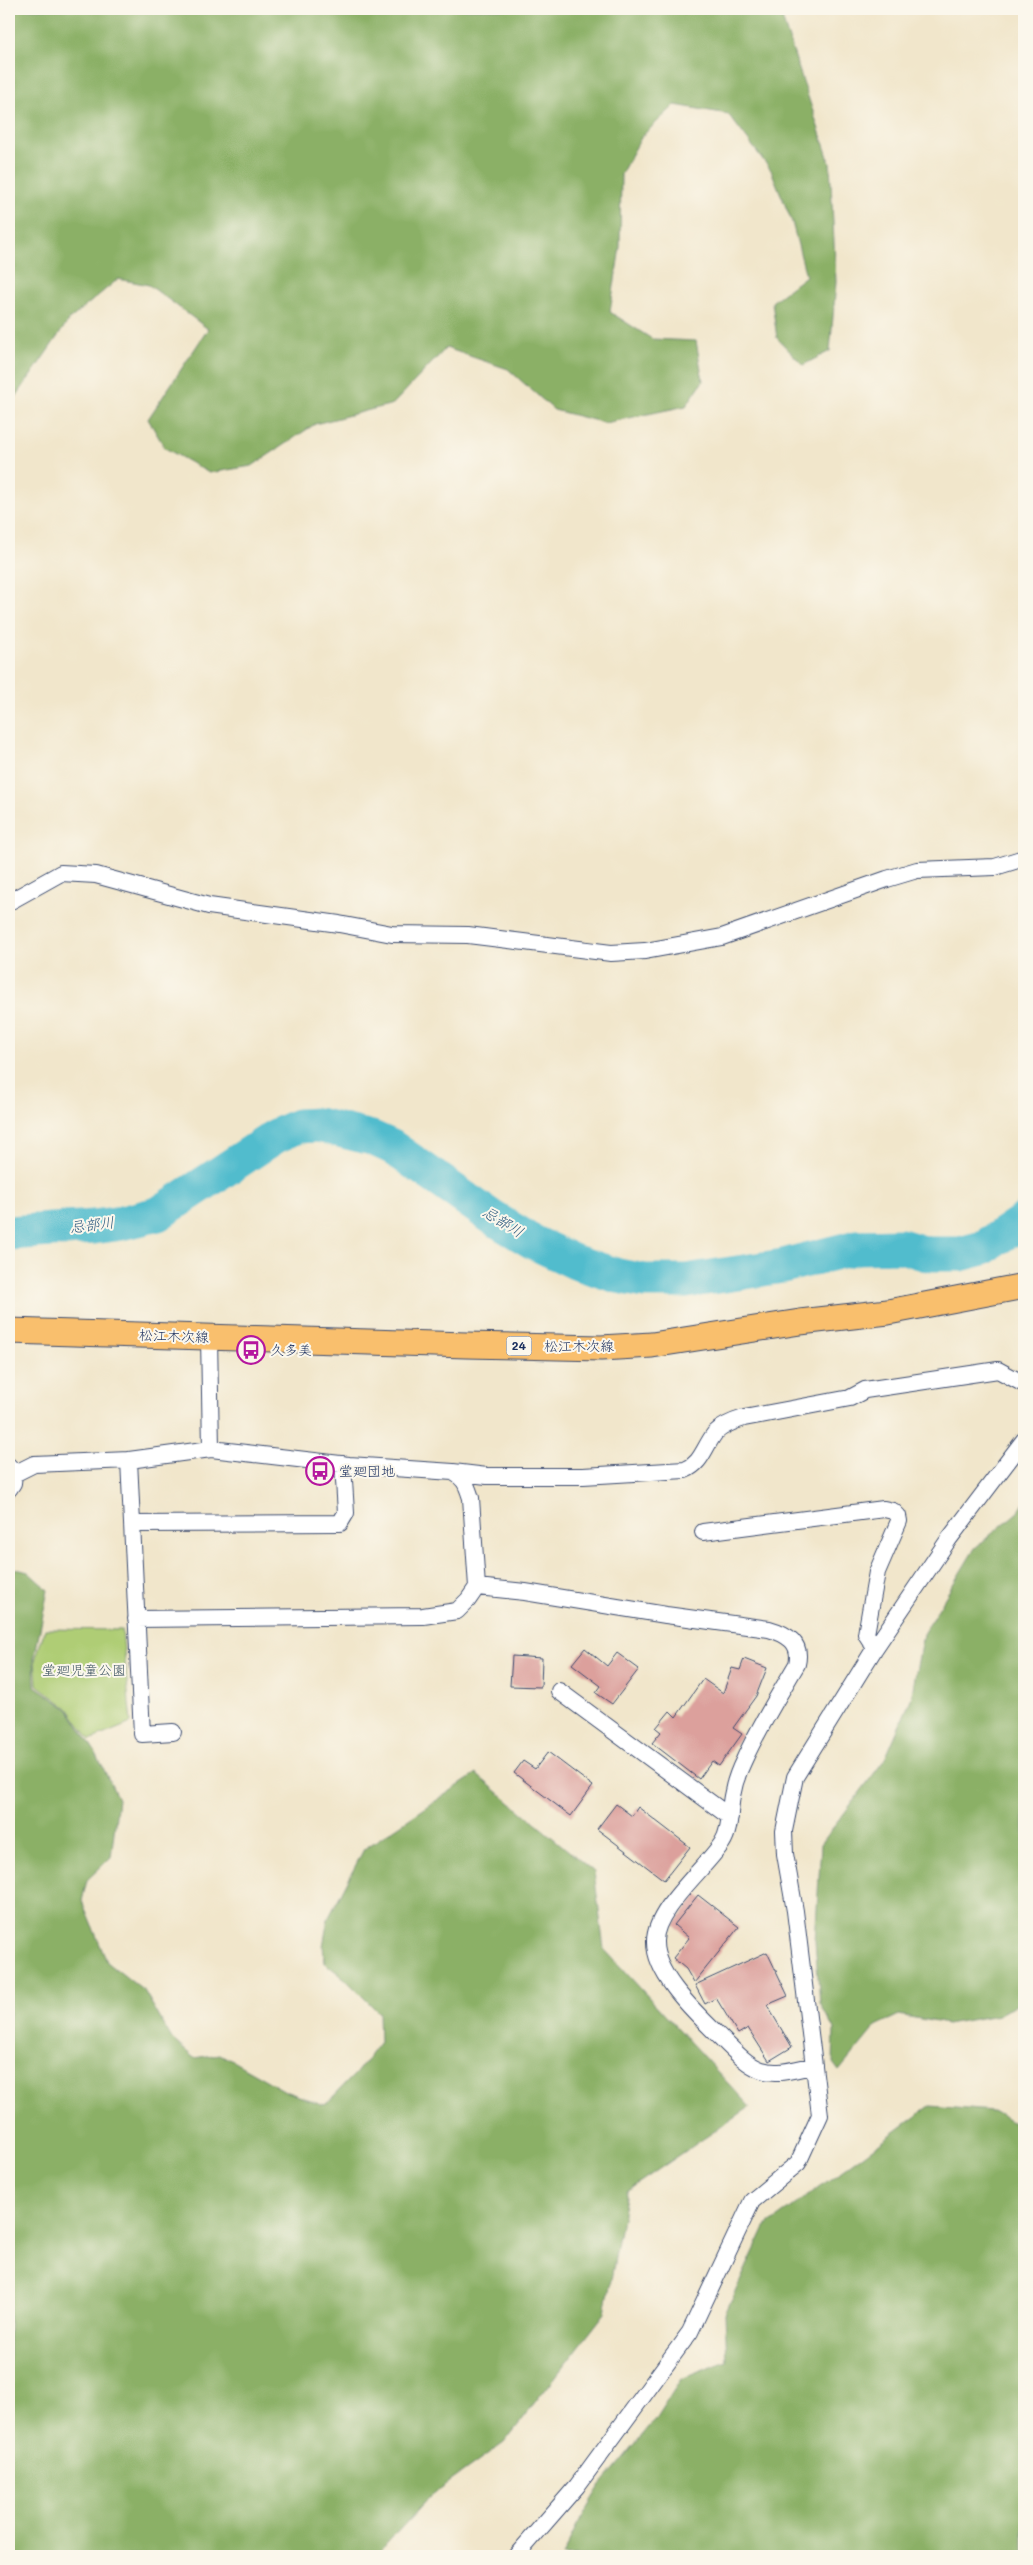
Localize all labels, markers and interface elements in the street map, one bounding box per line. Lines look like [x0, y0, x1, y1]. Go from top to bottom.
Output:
water label: 忌部川 [479, 1201, 528, 1241]
water label: 忌部川 [68, 1211, 115, 1237]
street label: 松江木次線 [139, 1325, 209, 1346]
bus stop icon: 久多美 [236, 1335, 266, 1365]
road number: 24 [506, 1336, 532, 1355]
street label: 松江木次線 [544, 1336, 614, 1355]
place label: 久多美 [270, 1340, 312, 1359]
bus stop icon: 堂廻団地 [305, 1456, 335, 1486]
place label: 堂廻団地 [339, 1461, 395, 1480]
park label: 堂廻児童公園 [42, 1660, 126, 1679]

